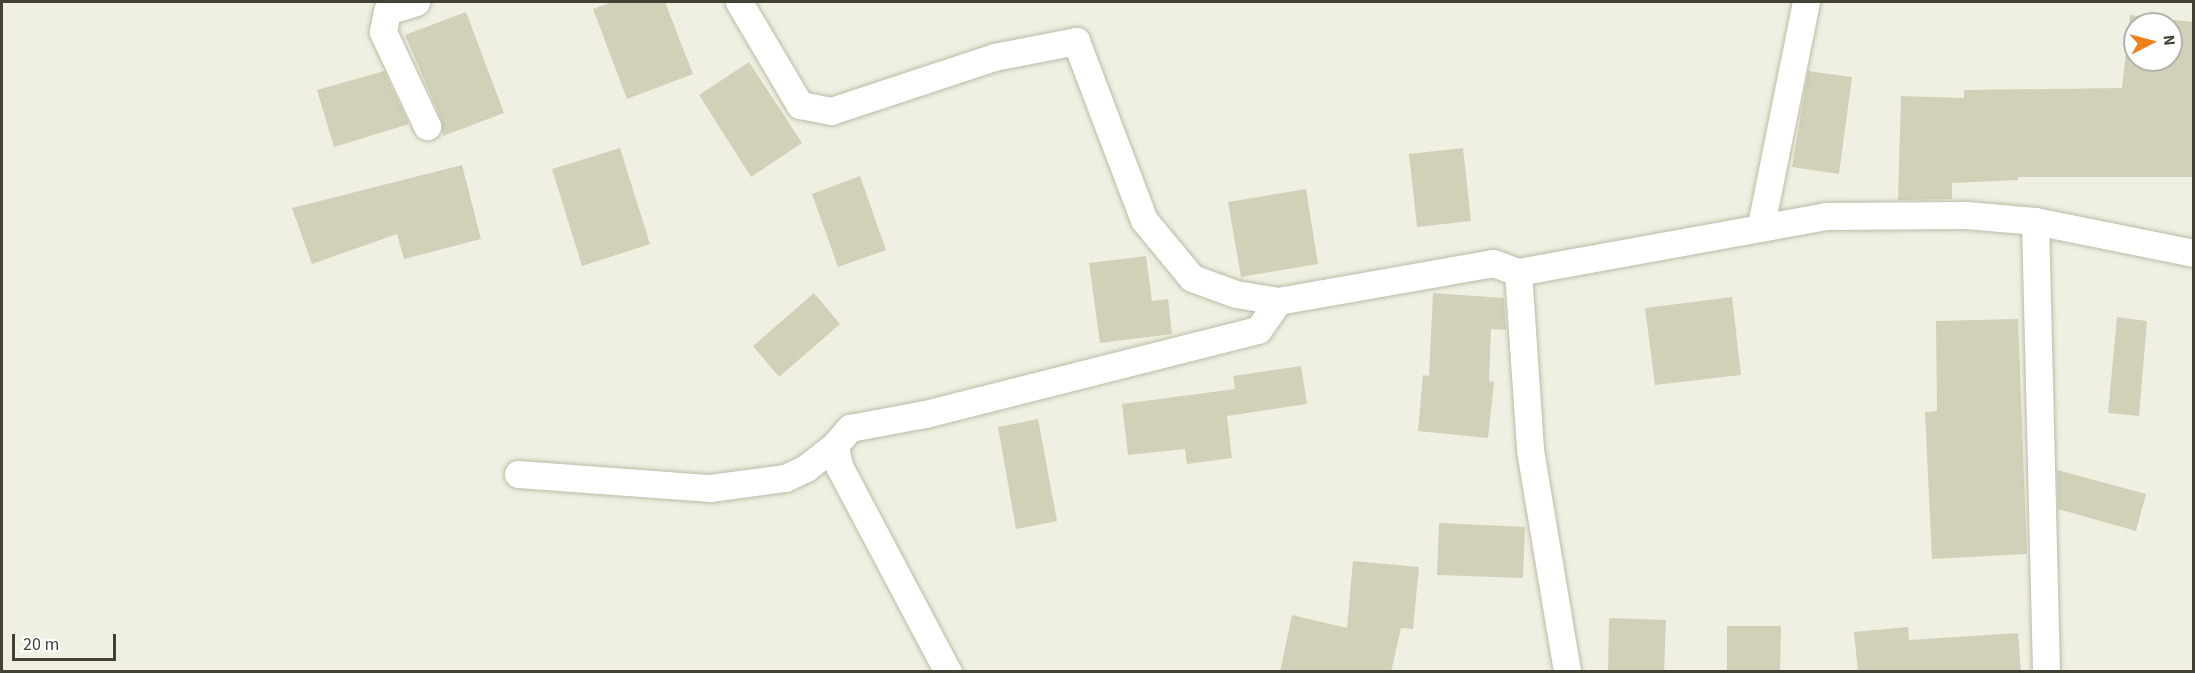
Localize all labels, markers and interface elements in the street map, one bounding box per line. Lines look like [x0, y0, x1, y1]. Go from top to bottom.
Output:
north arrow [2123, 12, 2183, 72]
text: N [2157, 34, 2180, 47]
scale bar [15, 622, 118, 660]
text: 20 m [23, 632, 59, 657]

